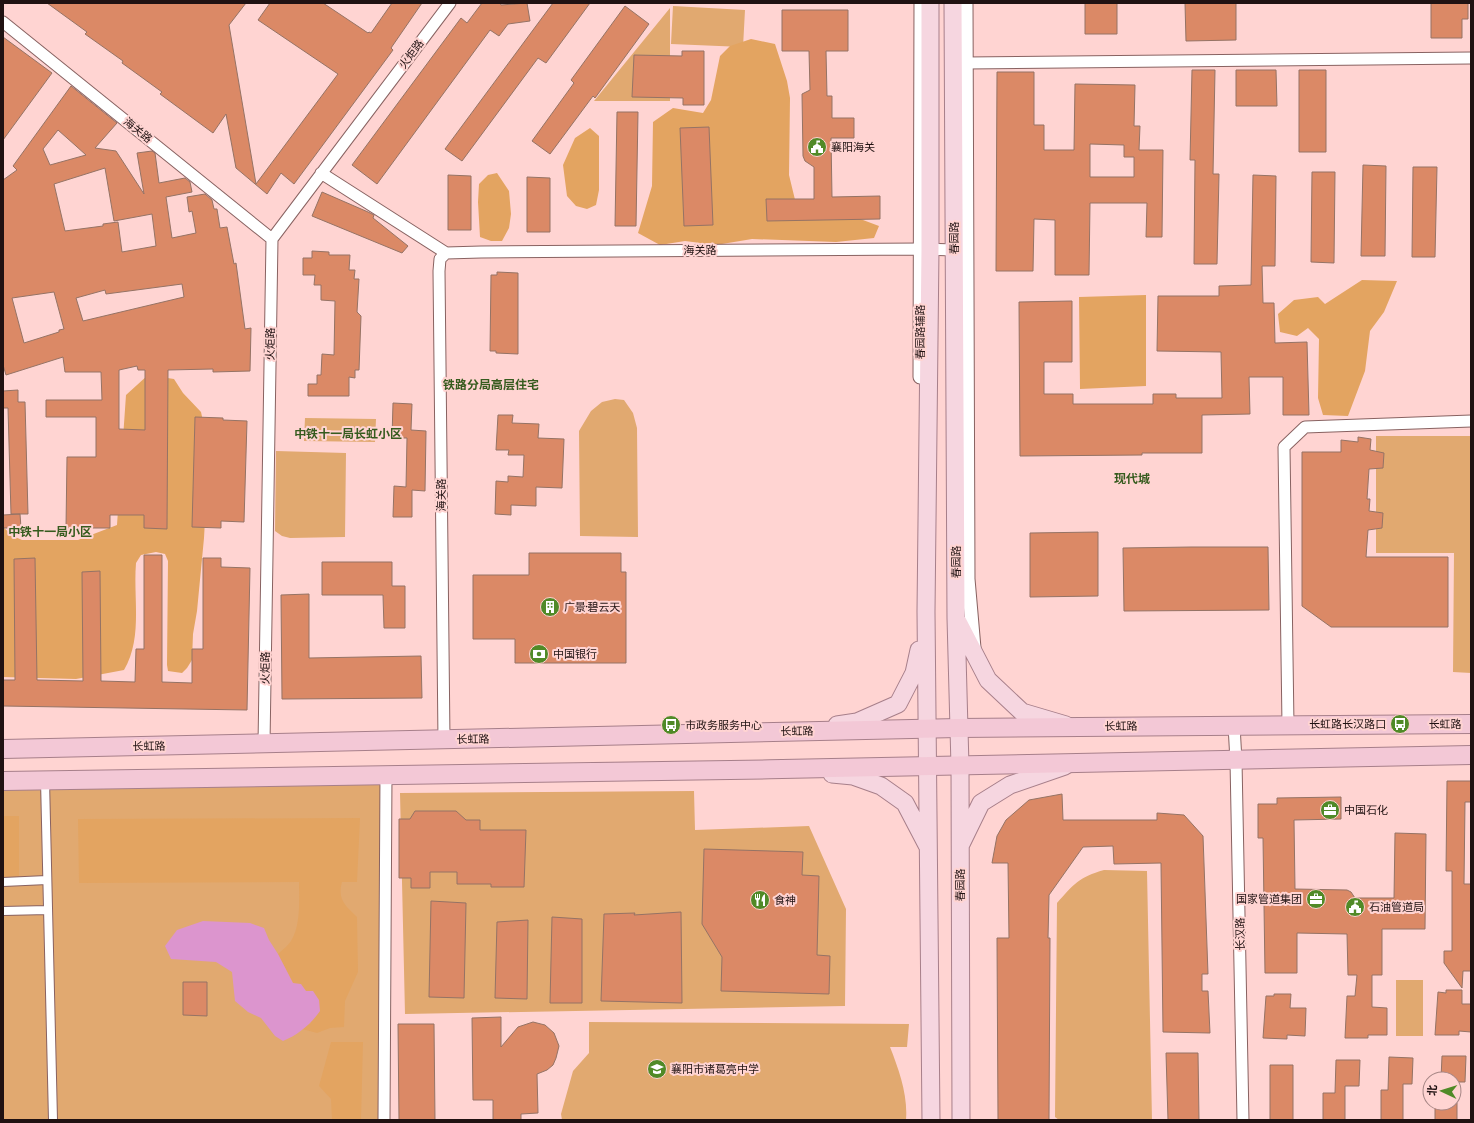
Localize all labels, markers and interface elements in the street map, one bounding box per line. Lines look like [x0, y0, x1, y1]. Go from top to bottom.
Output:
street label: 火炬路 [395, 37, 427, 71]
street label: 海关路 [121, 114, 155, 146]
public building icon: 襄阳海关 [806, 136, 828, 158]
place label: 襄阳海关 [831, 140, 875, 154]
street label: 春园路 [947, 222, 961, 255]
street label: 海关路 [684, 243, 717, 257]
street label: 春园路辅路 [913, 305, 927, 360]
street label: 火炬路 [263, 327, 277, 361]
district label: 铁路分局高层住宅 [443, 377, 539, 392]
district label: 中铁十一局长虹小区 [294, 426, 402, 441]
district label: 现代城 [1114, 471, 1150, 486]
street label: 海关路 [434, 479, 448, 512]
district label: 中铁十一局小区 [8, 524, 92, 539]
street label: 春园路 [949, 546, 963, 579]
building icon: 广景·碧云天 [539, 596, 561, 618]
place label: 广景·碧云天 [564, 600, 620, 614]
bank icon: 中国银行 [528, 643, 550, 665]
place label: 中国银行 [553, 647, 597, 661]
street label: 火炬路 [258, 651, 272, 685]
bus stop icon: 长虹路长汉路口 [1389, 713, 1411, 735]
bus stop icon: 市政务服务中心 [660, 714, 682, 736]
place label: 长虹路长汉路口 [1309, 717, 1386, 731]
street label: 长虹路 [1429, 717, 1462, 731]
place label: 市政务服务中心 [685, 718, 762, 732]
street label: 长虹路 [1104, 719, 1138, 733]
street label: 长虹路 [780, 724, 814, 738]
street label: 长虹路 [456, 732, 490, 746]
street label: 长虹路 [132, 739, 166, 753]
office icon: 中国石化 [1319, 799, 1341, 821]
place label: 中国石化 [1344, 803, 1388, 817]
street label: 春园路 [953, 869, 967, 902]
office icon: 国家管道集团 [1305, 888, 1327, 910]
restaurant icon: 食神 [749, 889, 771, 911]
place label: 国家管道集团 [1236, 892, 1302, 906]
place label: 食神 [774, 893, 796, 907]
public building icon: 石油管道局 [1344, 896, 1366, 918]
place label: 石油管道局 [1369, 900, 1424, 914]
street label: 长汉路 [1233, 917, 1247, 951]
school or university icon: 襄阳市诸葛亮中学 [646, 1058, 668, 1080]
place label: 襄阳市诸葛亮中学 [671, 1062, 759, 1076]
north arrow [1422, 1071, 1462, 1111]
text: 北 [1425, 1084, 1439, 1096]

